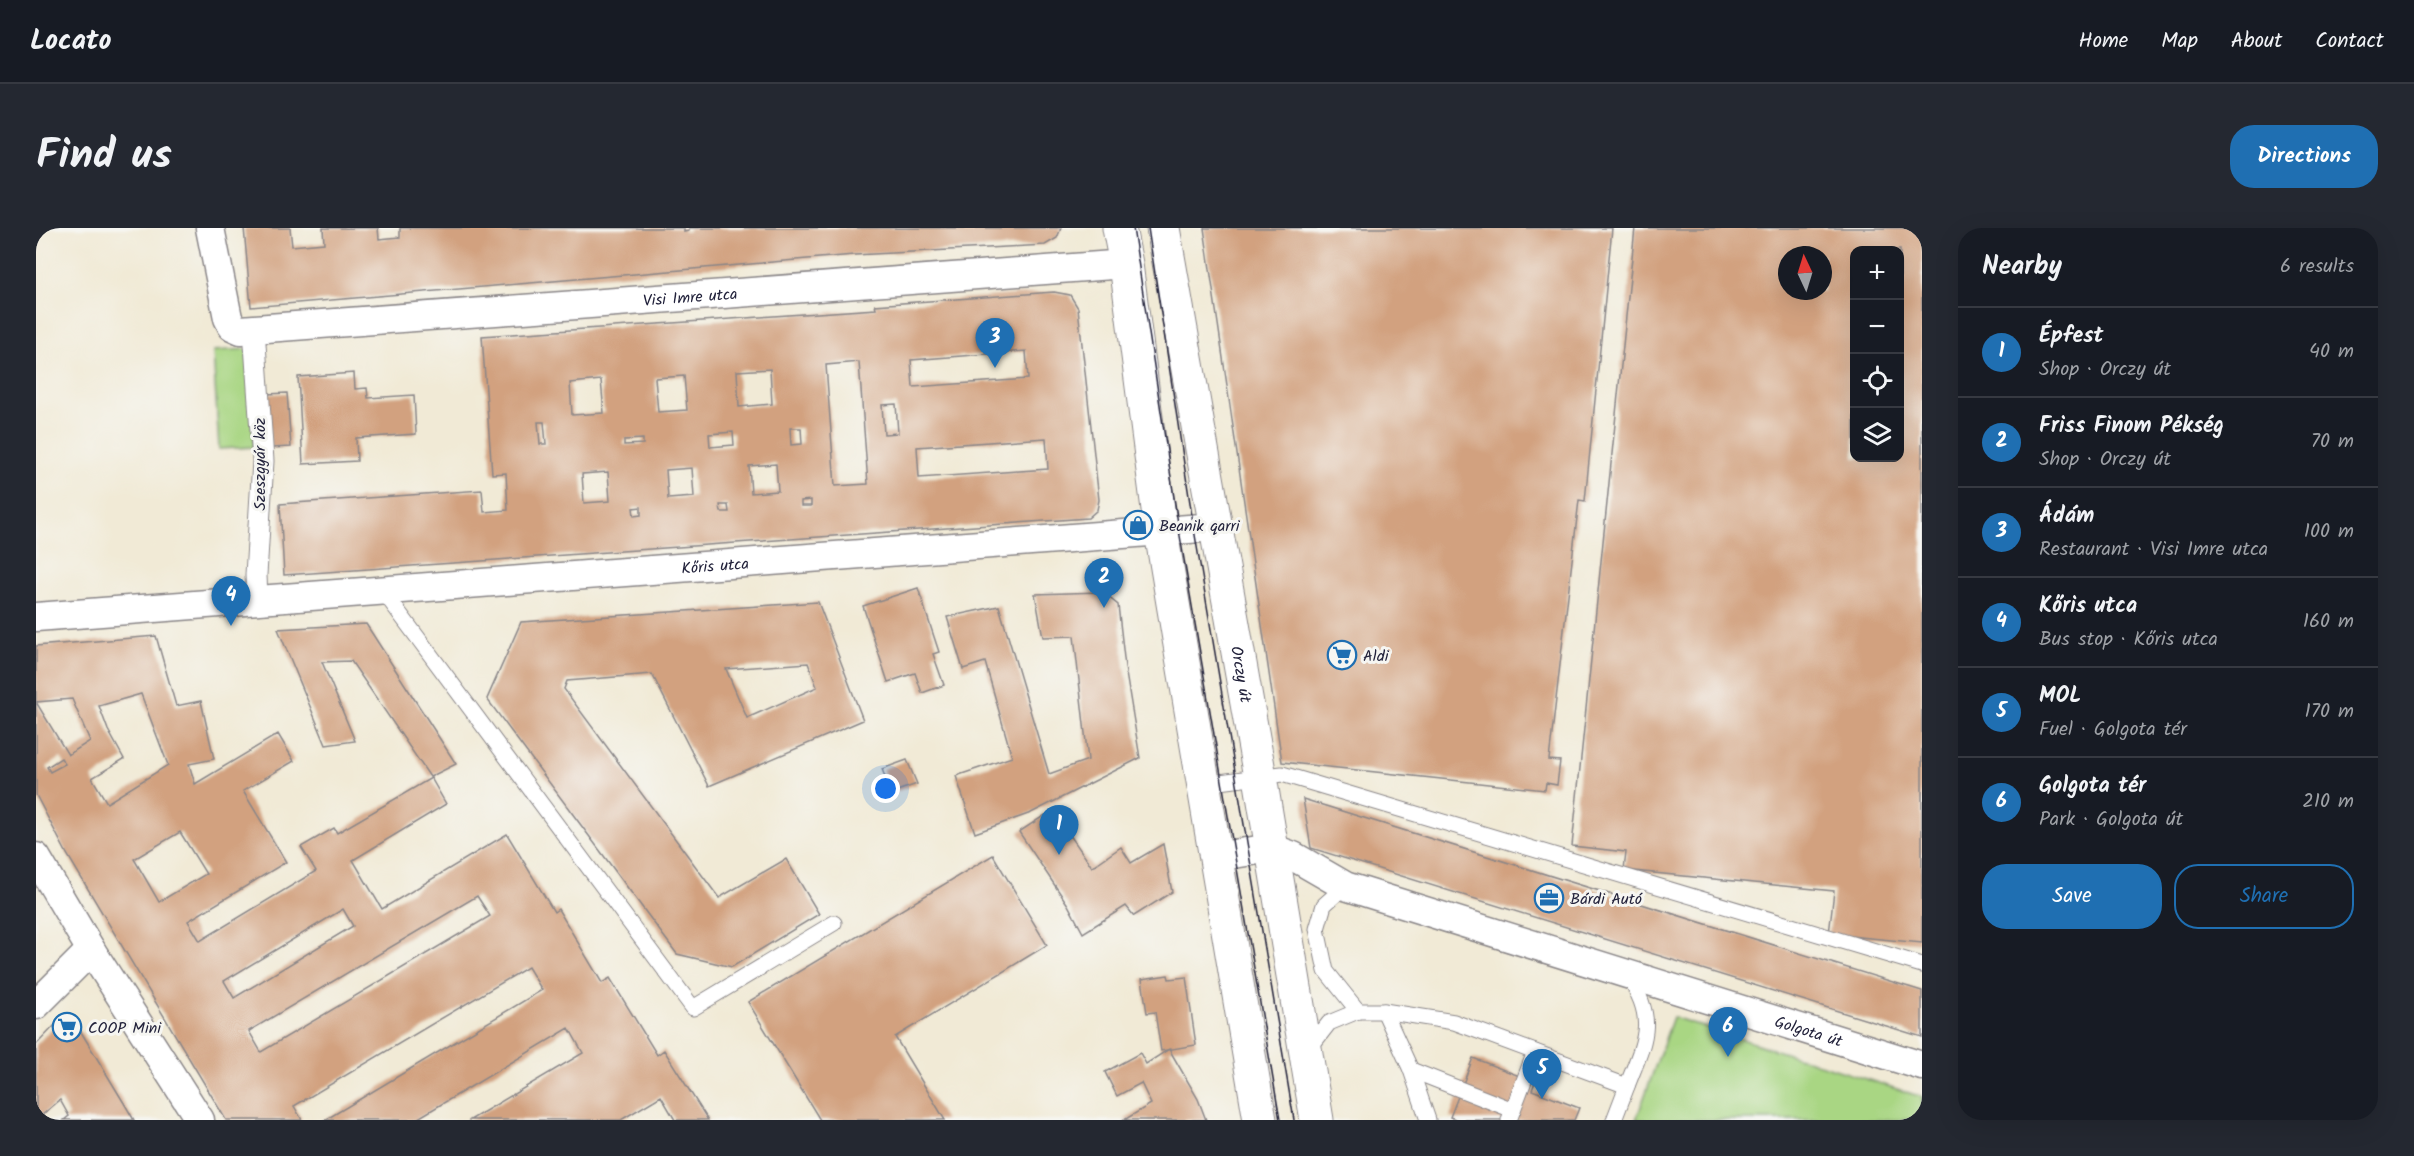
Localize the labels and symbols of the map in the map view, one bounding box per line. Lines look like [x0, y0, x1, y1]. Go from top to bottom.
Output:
north arrow [1778, 246, 1832, 300]
street label: Visi Imre utca [642, 282, 738, 314]
pin: 3 [976, 318, 1014, 368]
street label: Szeszgyár köz [248, 418, 273, 510]
shop icon: Beanik qarri [1122, 509, 1154, 541]
place label: Beanik qarri [1159, 514, 1241, 539]
street label: Kőris utca [680, 552, 750, 582]
pin: 2 [1084, 558, 1124, 608]
pin: 4 [212, 576, 250, 626]
supermarket icon: Aldi [1326, 639, 1358, 671]
street label: Orczy út [1223, 644, 1258, 705]
place label: Aldi [1363, 644, 1390, 669]
your location [871, 774, 900, 803]
pin: 1 [1040, 806, 1078, 855]
office icon: Bárdi Autó [1533, 882, 1565, 914]
place label: Bárdi Autó [1570, 887, 1643, 912]
pin: 6 [1708, 1008, 1748, 1057]
street label: Golgota út [1771, 1010, 1846, 1055]
supermarket icon: COOP Mini [51, 1011, 83, 1043]
place label: COOP Mini [88, 1016, 162, 1041]
pin: 5 [1522, 1050, 1562, 1099]

